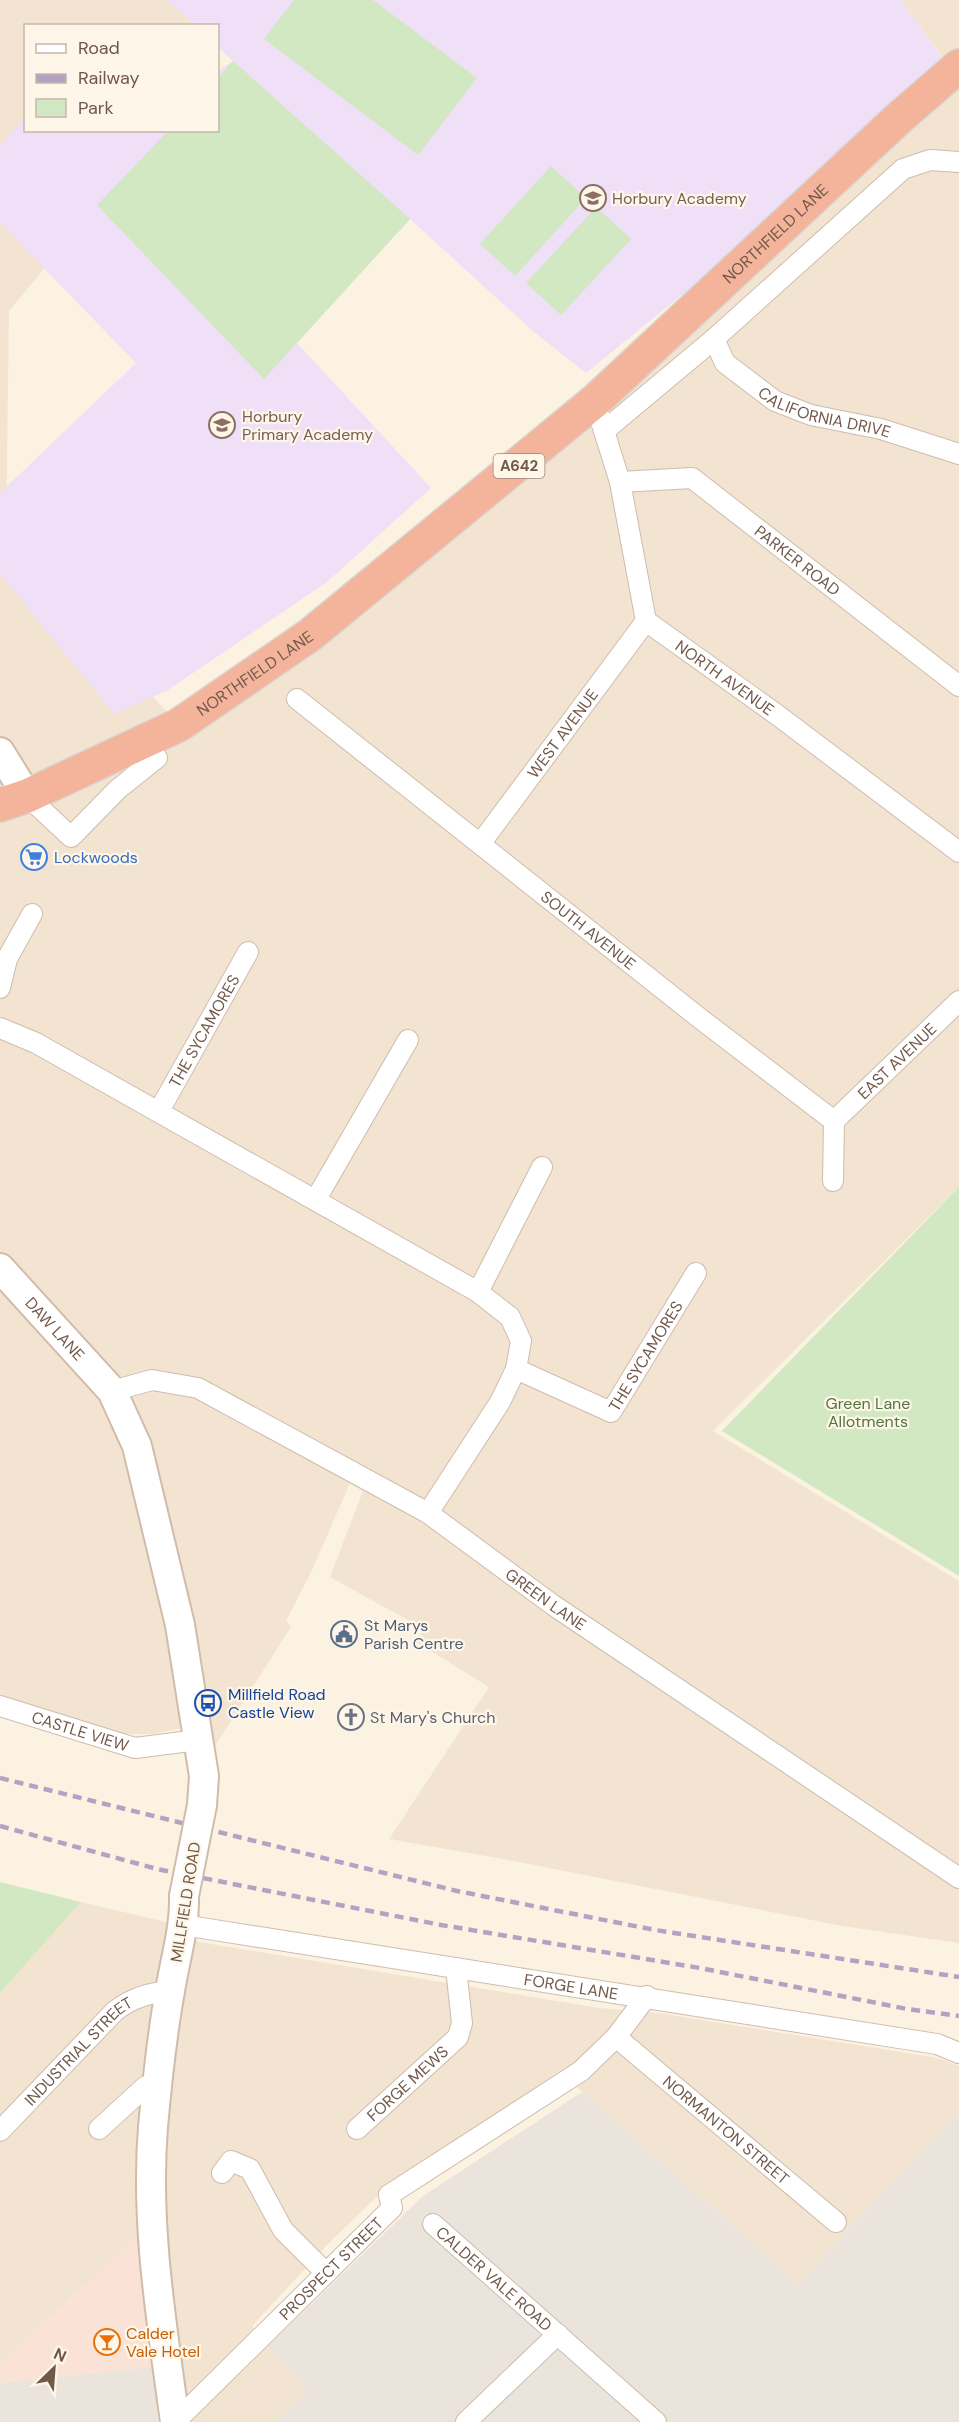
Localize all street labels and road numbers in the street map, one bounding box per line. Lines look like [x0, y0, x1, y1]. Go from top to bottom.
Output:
street label: NORTHFIELD LANE [718, 179, 833, 288]
street label: CALIFORNIA DRIVE [754, 382, 893, 442]
road number: A642 [494, 454, 544, 478]
street label: PARKER ROAD [750, 521, 844, 601]
street label: NORTHFIELD LANE [192, 626, 317, 721]
street label: NORTH AVENUE [671, 635, 778, 720]
street label: WEST AVENUE [523, 685, 603, 782]
street label: SOUTH AVENUE [536, 886, 640, 975]
street label: THE SYCAMORES [164, 971, 244, 1091]
street label: EAST AVENUE [853, 1018, 941, 1104]
street label: DAW LANE [21, 1293, 89, 1365]
street label: THE SYCAMORES [604, 1297, 688, 1415]
street label: GREEN LANE [501, 1564, 590, 1635]
street label: CASTLE VIEW [29, 1706, 132, 1757]
street label: MILLFIELD ROAD [166, 1840, 205, 1964]
street label: FORGE LANE [523, 1969, 620, 2005]
street label: INDUSTRIAL STREET [20, 1992, 136, 2110]
street label: FORGE MEWS [362, 2041, 453, 2126]
street label: NORMANTON STREET [658, 2071, 793, 2189]
street label: PROSPECT STREET [275, 2213, 388, 2324]
street label: CALDER VALE ROAD [432, 2222, 556, 2336]

